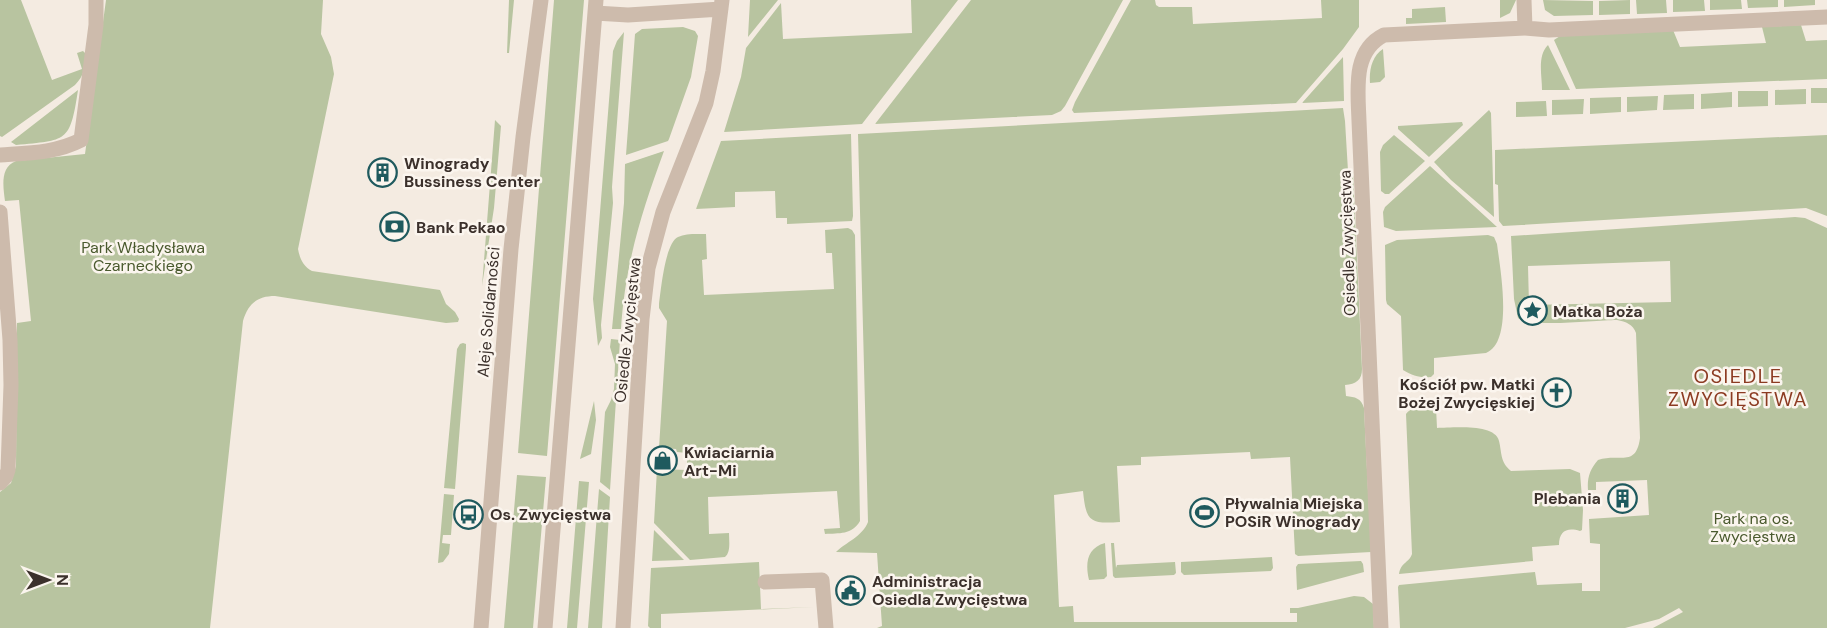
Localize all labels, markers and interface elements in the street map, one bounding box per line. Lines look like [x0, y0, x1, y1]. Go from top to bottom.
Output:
place label: Winogrady Bussiness Center [404, 153, 540, 192]
building icon: Winogrady Bussiness Center [367, 156, 399, 188]
street label: Osiedle Zwycięstwa [1334, 170, 1361, 316]
bank icon: Bank Pekao [379, 211, 411, 243]
place label: Bank Pekao [416, 217, 506, 238]
park label: Park Władysława Czarneckiego [81, 237, 205, 276]
street label: Aleje Solidarności [472, 246, 505, 378]
street label: Osiedle Zwycięstwa [609, 256, 646, 404]
place icon: Matka Boża [1516, 295, 1548, 327]
place label: Matka Boża [1553, 301, 1643, 322]
district label: OSIEDLE ZWYCIĘSTWA [1668, 363, 1808, 412]
place label: Kościół pw. Matki Bożej Zwycięskiej [1398, 374, 1535, 413]
church icon: Kościół pw. Matki Bożej Zwycięskiej [1540, 377, 1572, 409]
place label: Kwiaciarnia Art-Mi [684, 442, 775, 481]
shop icon: Kwiaciarnia Art-Mi [647, 445, 679, 477]
building icon: Plebania [1606, 482, 1638, 514]
place label: Plebania [1534, 488, 1601, 509]
place label: Pływalnia Miejska POSiR Winogrady [1225, 493, 1362, 532]
sports icon: Pływalnia Miejska POSiR Winogrady [1188, 496, 1220, 528]
bus stop icon: Os. Zwycięstwa [453, 498, 485, 530]
place label: Os. Zwycięstwa [490, 504, 611, 525]
park label: Park na os. Zwycięstwa [1710, 508, 1796, 547]
north arrow [18, 550, 78, 610]
place label: Administracja Osiedla Zwycięstwa [872, 571, 1027, 610]
text: N [52, 574, 73, 586]
public building icon: Administracja Osiedla Zwycięstwa [835, 574, 867, 606]

